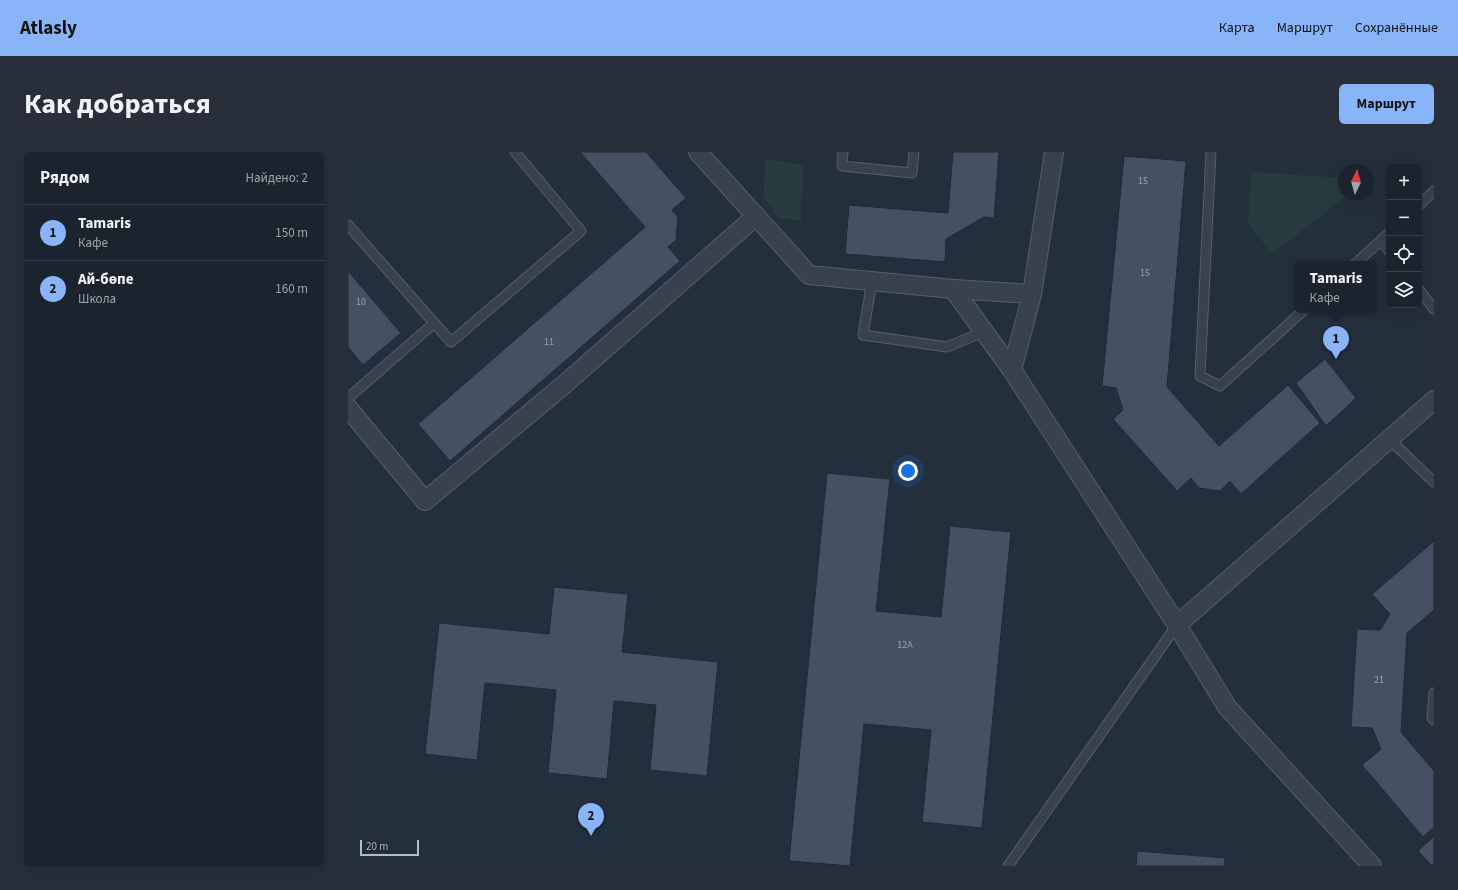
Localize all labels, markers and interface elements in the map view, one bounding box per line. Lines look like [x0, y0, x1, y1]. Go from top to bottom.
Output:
text: Atlasly [20, 15, 77, 42]
text: Карта [1219, 18, 1255, 38]
text: Маршрут [1277, 18, 1333, 38]
text: Сохранённые [1355, 18, 1438, 38]
text: Как добраться [24, 84, 211, 124]
button: Маршрут [1339, 84, 1434, 124]
north arrow [1338, 164, 1374, 200]
map controls [1386, 164, 1422, 308]
button: + [1386, 164, 1422, 200]
text: Рядом [40, 166, 90, 190]
text: Найдено: 2 [246, 169, 308, 187]
house number: 15 [1138, 174, 1148, 188]
button: − [1386, 200, 1422, 236]
text: Tamaris [78, 213, 131, 234]
text: 1 [50, 224, 56, 242]
text: 150 m [275, 224, 308, 242]
text: Кафе [78, 234, 108, 252]
button: locate [1386, 236, 1422, 272]
popup [1295, 261, 1377, 313]
house number: 15 [1140, 266, 1150, 280]
text: Tamaris [1310, 268, 1362, 289]
text: Ай-бөпе [78, 269, 133, 290]
button: layers [1386, 272, 1422, 308]
text: 2 [50, 280, 56, 298]
text: 160 m [275, 280, 308, 298]
text: Кафе [1310, 289, 1340, 307]
text: Школа [78, 290, 116, 308]
house number: 10 [356, 295, 366, 309]
pin: 1 [1323, 326, 1349, 359]
house number: 11 [544, 335, 554, 349]
your location [898, 461, 918, 481]
house number: 12А [897, 638, 913, 652]
house number: 21 [1374, 673, 1384, 687]
pin: 2 [578, 803, 604, 836]
scale bar [360, 838, 419, 857]
text: 20 m [366, 839, 388, 854]

